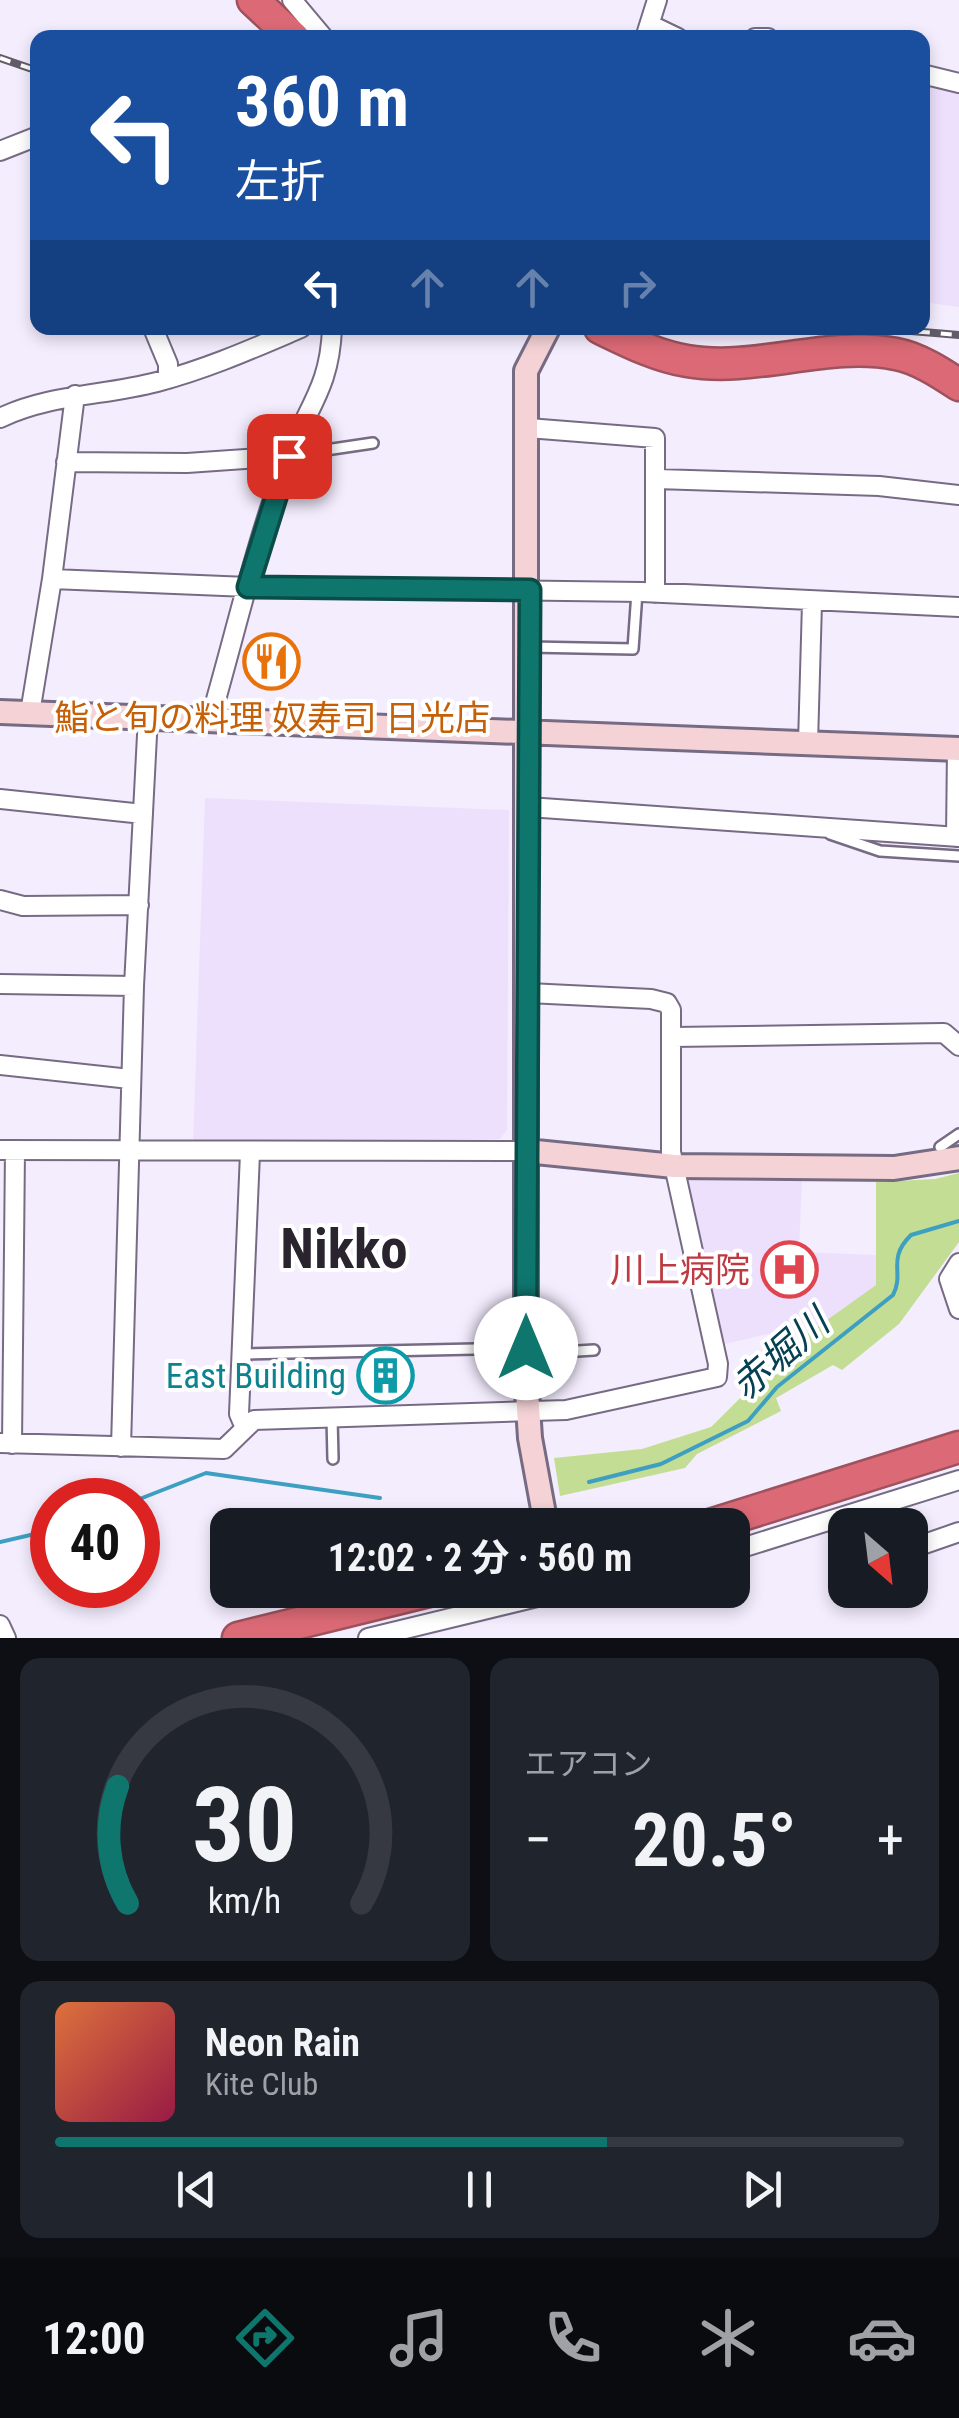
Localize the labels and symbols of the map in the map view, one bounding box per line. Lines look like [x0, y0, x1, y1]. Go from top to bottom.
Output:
pin [247, 414, 332, 499]
restaurant icon: 鮨と旬の料理 奴寿司 日光店 [242, 632, 302, 692]
place label: 鮨と旬の料理 奴寿司 日光店 [54, 698, 490, 739]
district label: Nikko [280, 1217, 408, 1281]
hospital icon: 川上病院 [759, 1240, 819, 1300]
place label: 川上病院 [610, 1250, 750, 1291]
position arrow [474, 1296, 578, 1400]
water label: 赤堀川 [723, 1297, 840, 1408]
building icon: East Building [355, 1346, 415, 1406]
place label: East Building [166, 1356, 346, 1397]
speed limit sign: 40 [30, 1478, 160, 1608]
north arrow [828, 1508, 928, 1608]

